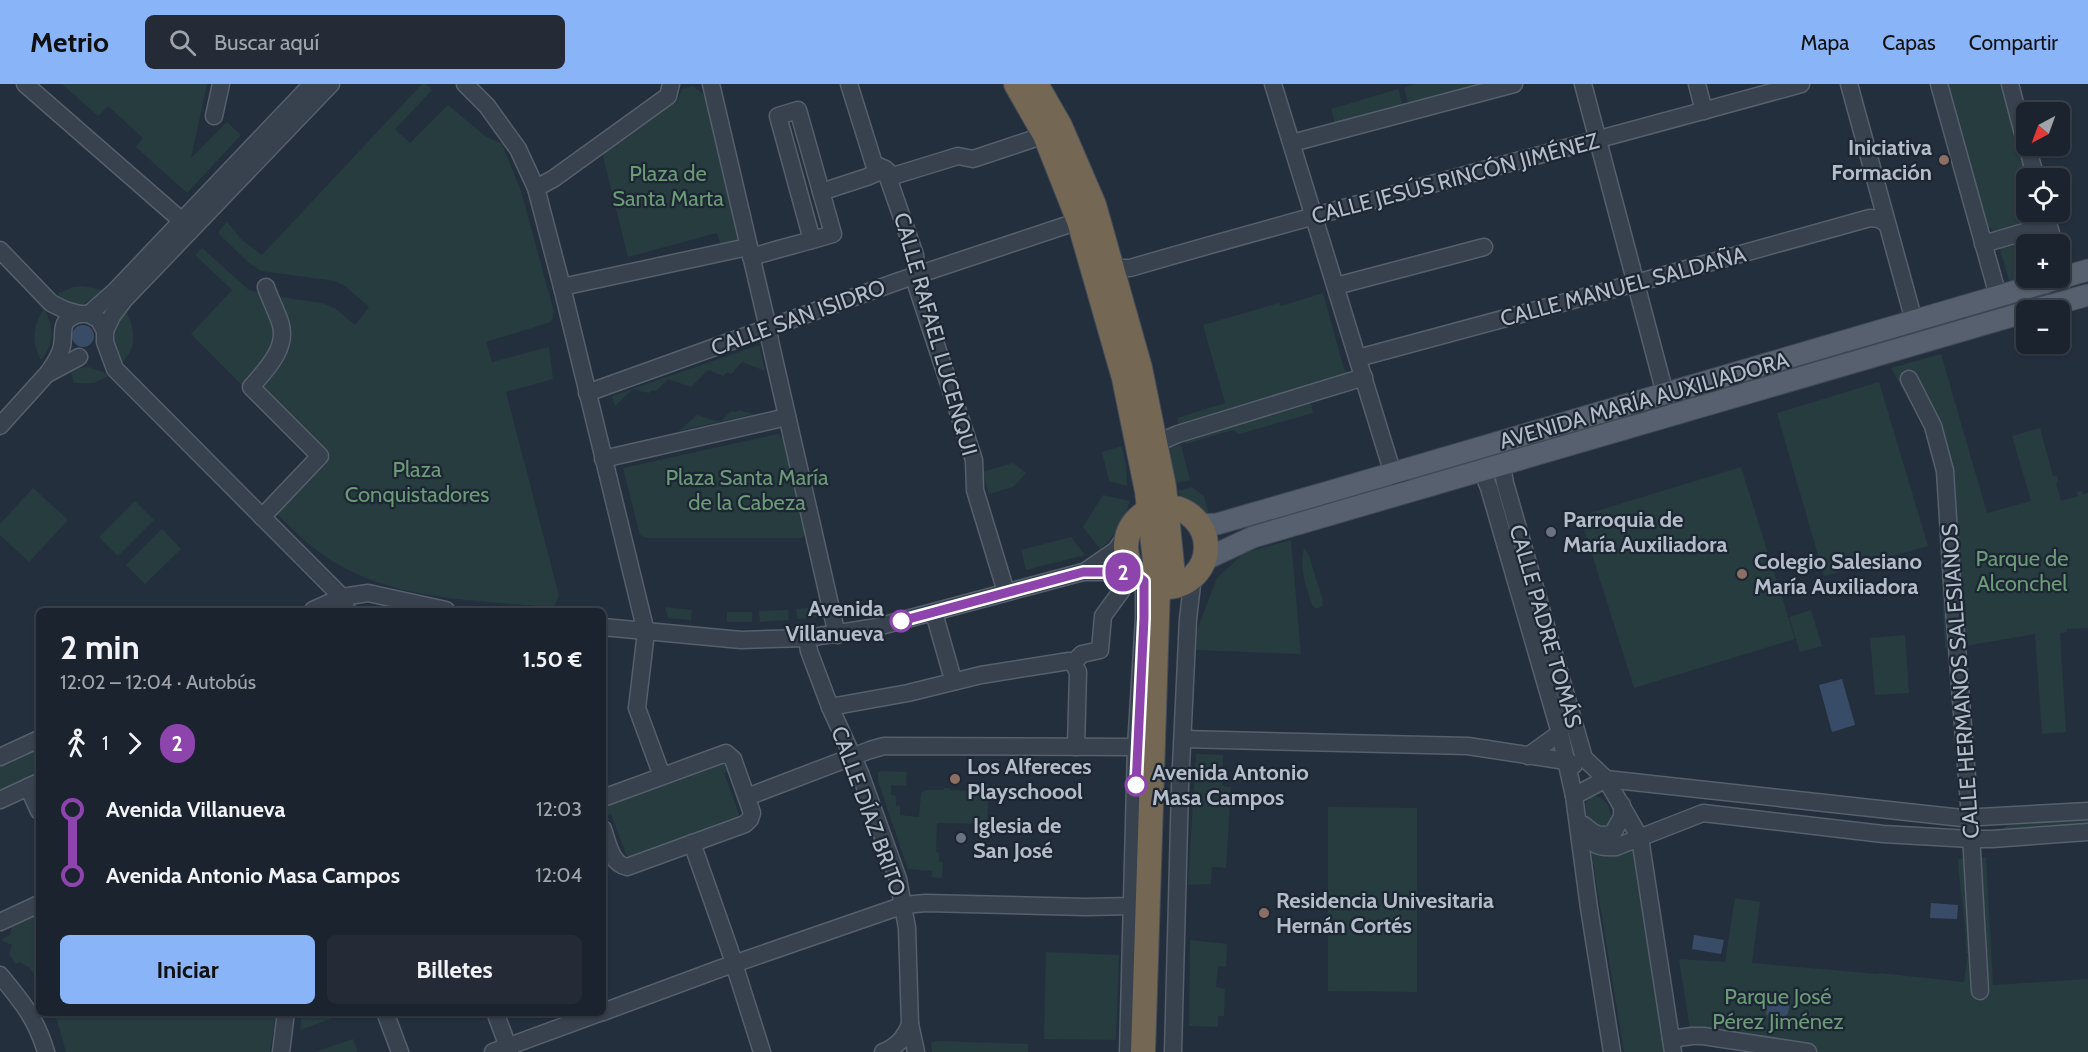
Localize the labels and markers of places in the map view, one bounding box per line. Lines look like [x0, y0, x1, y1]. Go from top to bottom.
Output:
place label: Iniciativa Formación [1831, 134, 1932, 186]
marker: Iniciativa Formación [1937, 153, 1951, 167]
place label: Parroquia de María Auxiliadora [1563, 506, 1727, 558]
marker: Parroquia de María Auxiliadora [1544, 525, 1558, 539]
place label: Colegio Salesiano María Auxiliadora [1754, 548, 1922, 600]
marker: Colegio Salesiano María Auxiliadora [1735, 567, 1749, 581]
place label: Avenida Villanueva [786, 595, 884, 647]
marker: Avenida Villanueva [890, 610, 912, 632]
place label: Los Alfereces Playschoool [967, 753, 1092, 805]
place label: Avenida Antonio Masa Campos [1152, 759, 1309, 811]
marker: Los Alfereces Playschoool [948, 772, 962, 786]
marker: Avenida Antonio Masa Campos [1125, 774, 1147, 796]
place label: Iglesia de San José [973, 812, 1061, 864]
marker: Iglesia de San José [954, 831, 968, 845]
place label: Residencia Univesitaria Hernán Cortés [1276, 887, 1494, 939]
marker: Residencia Univesitaria Hernán Cortés [1257, 906, 1271, 920]

